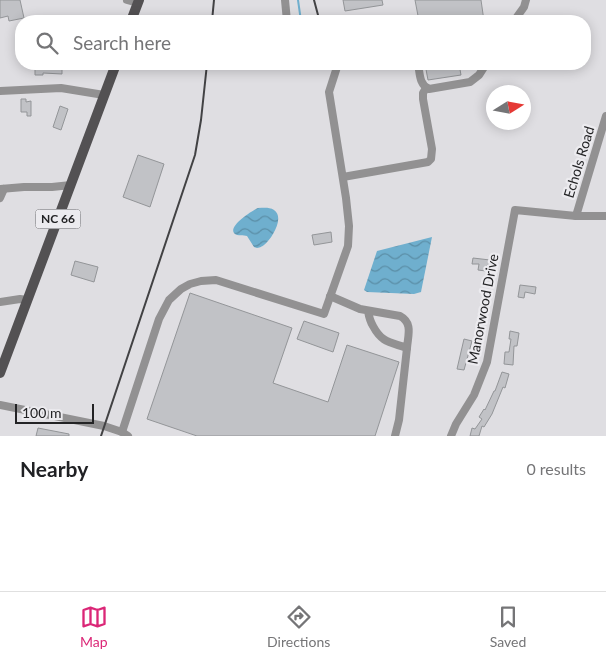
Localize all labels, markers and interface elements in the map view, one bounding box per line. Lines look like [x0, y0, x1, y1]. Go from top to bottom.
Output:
search box [15, 15, 591, 70]
icon: search [33, 29, 61, 57]
text: Search here [73, 31, 171, 54]
north arrow [486, 85, 531, 130]
street label: Echols Road [560, 124, 597, 200]
road number: NC 66 [36, 210, 80, 228]
street label: Manorwood Drive [463, 252, 502, 366]
scale bar [15, 401, 94, 424]
text: 100 m [22, 404, 61, 421]
text: Nearby [20, 456, 88, 481]
text: 0 results [526, 459, 586, 478]
tab: Map [80, 603, 108, 650]
tab: Directions [267, 603, 330, 650]
tab: Saved [490, 603, 526, 650]

